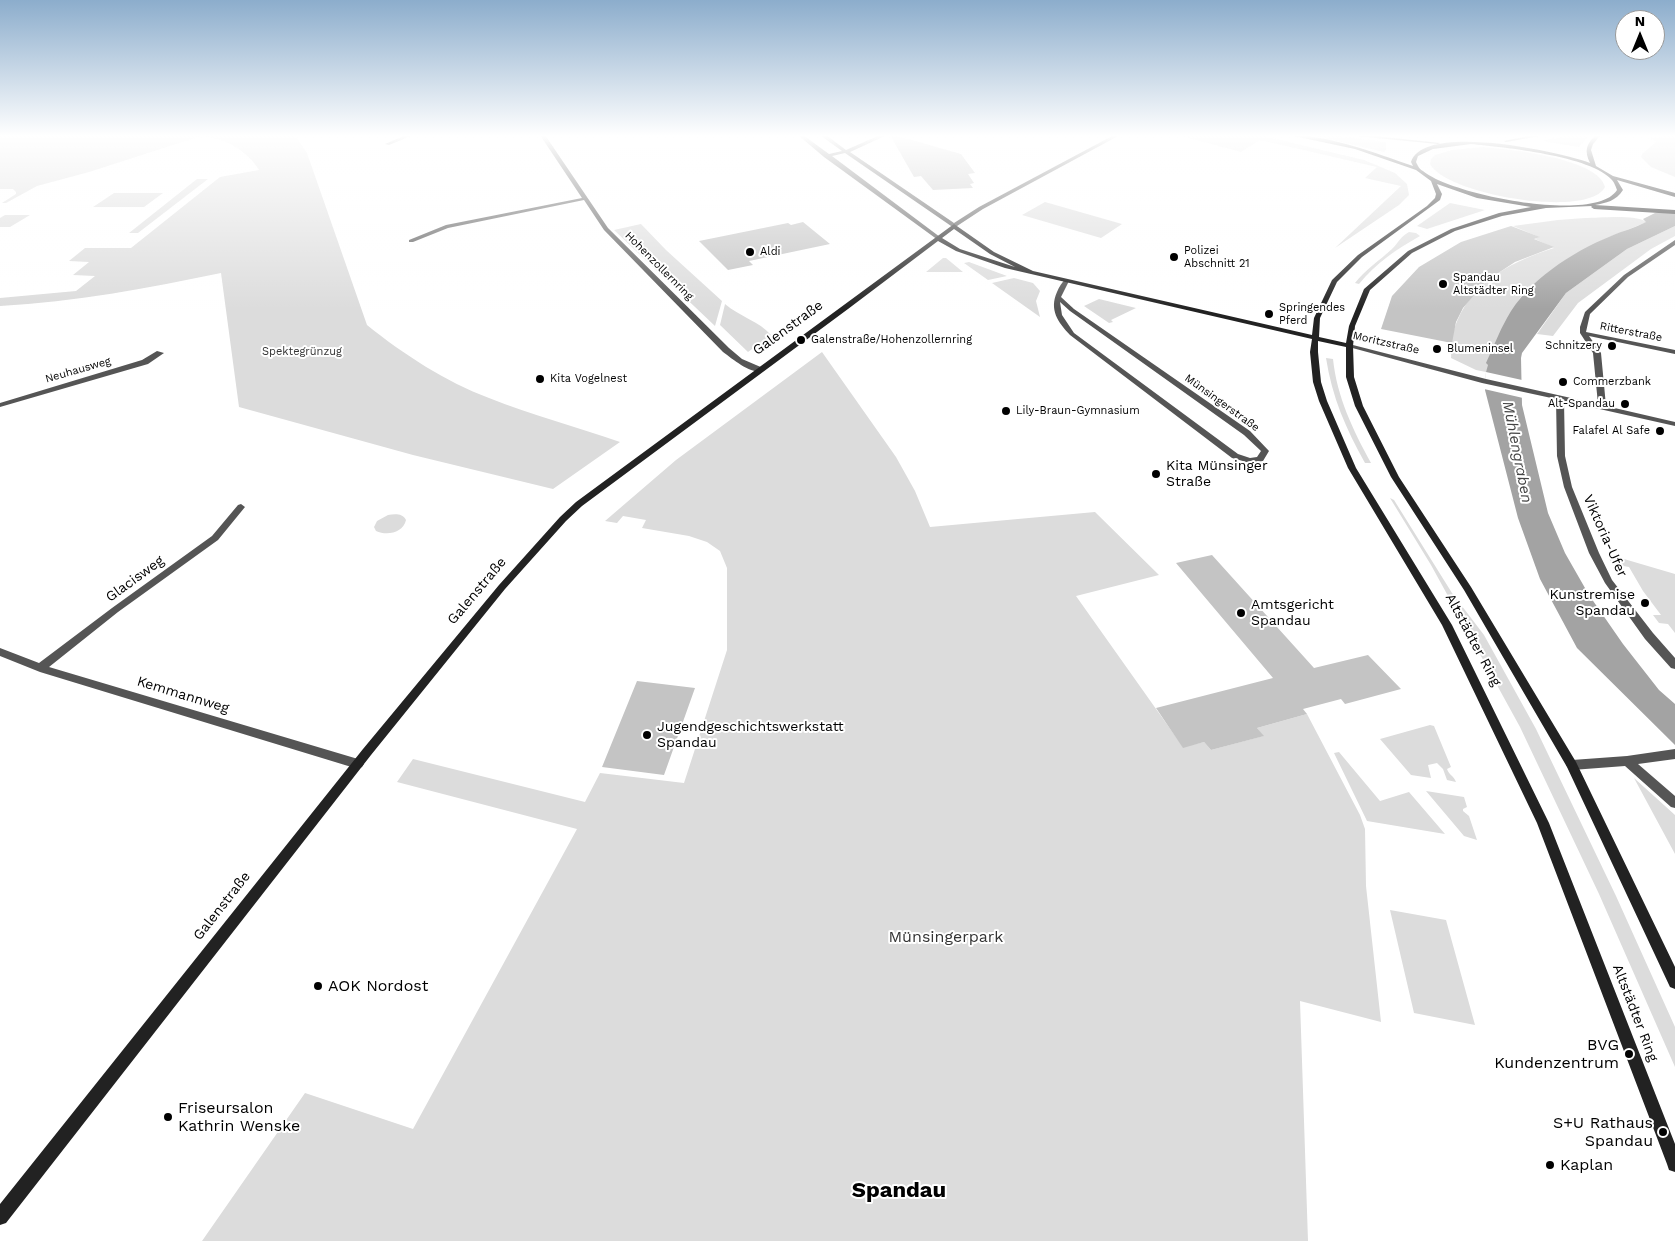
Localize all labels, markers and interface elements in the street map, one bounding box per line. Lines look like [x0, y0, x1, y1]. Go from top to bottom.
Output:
north arrow [1615, 10, 1665, 60]
text: N [1635, 13, 1645, 29]
street label: Hohenzollernring [622, 229, 696, 303]
place label: Polizei Abschnitt 21 [1184, 244, 1250, 270]
place label: Aldi [760, 245, 780, 259]
marker: Aldi [744, 246, 756, 258]
marker: Polizei Abschnitt 21 [1168, 251, 1180, 263]
place label: Spandau Altstädter Ring [1453, 271, 1534, 297]
marker: Spandau Altstädter Ring [1437, 278, 1449, 290]
street label: Galenstraße [750, 297, 826, 359]
place label: Springendes Pferd [1279, 301, 1345, 327]
marker: Springendes Pferd [1263, 308, 1275, 320]
street label: Ritterstraße [1599, 319, 1663, 345]
street label: Moritzstraße [1351, 329, 1421, 357]
place label: Galenstraße/Hohenzollernring [811, 333, 972, 347]
marker: Galenstraße/Hohenzollernring [795, 334, 807, 346]
place label: Schnitzery [1545, 339, 1602, 353]
marker: Schnitzery [1606, 340, 1618, 352]
place label: Blumeninsel [1447, 342, 1513, 356]
marker: Blumeninsel [1431, 343, 1443, 355]
park label: Spektegrünzug [262, 345, 342, 359]
street label: Neuhausweg [44, 354, 112, 386]
place label: Kita Vogelnest [550, 372, 627, 386]
street label: Münsingerstraße [1182, 372, 1262, 434]
marker: Kita Vogelnest [534, 373, 546, 385]
place label: Commerzbank [1573, 375, 1651, 389]
marker: Commerzbank [1557, 376, 1569, 388]
place label: Alt-Spandau [1548, 397, 1615, 411]
marker: Alt-Spandau [1619, 398, 1631, 410]
water label: Mühlengraben [1498, 400, 1536, 504]
place label: Lily-Braun-Gymnasium [1016, 404, 1140, 418]
marker: Lily-Braun-Gymnasium [1000, 405, 1012, 417]
place label: Falafel Al Safe [1572, 424, 1650, 438]
marker: Falafel Al Safe [1654, 425, 1666, 437]
place label: Kita Münsinger Straße [1166, 458, 1268, 491]
marker: Kita Münsinger Straße [1150, 468, 1162, 480]
street label: Viktoria-Ufer [1579, 492, 1631, 580]
street label: Glacisweg [103, 552, 167, 606]
street label: Galenstraße [444, 554, 510, 628]
place label: Kunstremise Spandau [1550, 587, 1635, 620]
street label: Altstädter Ring [1442, 591, 1504, 689]
place label: Amtsgericht Spandau [1251, 597, 1334, 630]
marker: Kunstremise Spandau [1639, 597, 1651, 609]
marker: Amtsgericht Spandau [1235, 607, 1247, 619]
street label: Kemmannweg [135, 673, 231, 717]
place label: Jugendgeschichtswerkstatt Spandau [657, 719, 844, 752]
marker: Jugendgeschichtswerkstatt Spandau [641, 729, 653, 741]
street label: Galenstraße [190, 868, 254, 944]
park label: Münsingerpark [889, 927, 1003, 947]
street label: Altstädter Ring [1609, 962, 1661, 1064]
place label: AOK Nordost [328, 976, 428, 996]
marker: AOK Nordost [312, 980, 324, 992]
place label: BVG Kundenzentrum [1494, 1035, 1619, 1073]
marker: BVG Kundenzentrum [1623, 1048, 1635, 1060]
place label: Friseursalon Kathrin Wenske [178, 1098, 300, 1136]
marker: Friseursalon Kathrin Wenske [162, 1111, 174, 1123]
place label: S+U Rathaus Spandau [1553, 1113, 1653, 1151]
marker: S+U Rathaus Spandau [1657, 1126, 1669, 1138]
place label: Kaplan [1560, 1155, 1613, 1175]
marker: Kaplan [1544, 1159, 1556, 1171]
district label: Spandau [852, 1178, 946, 1204]

